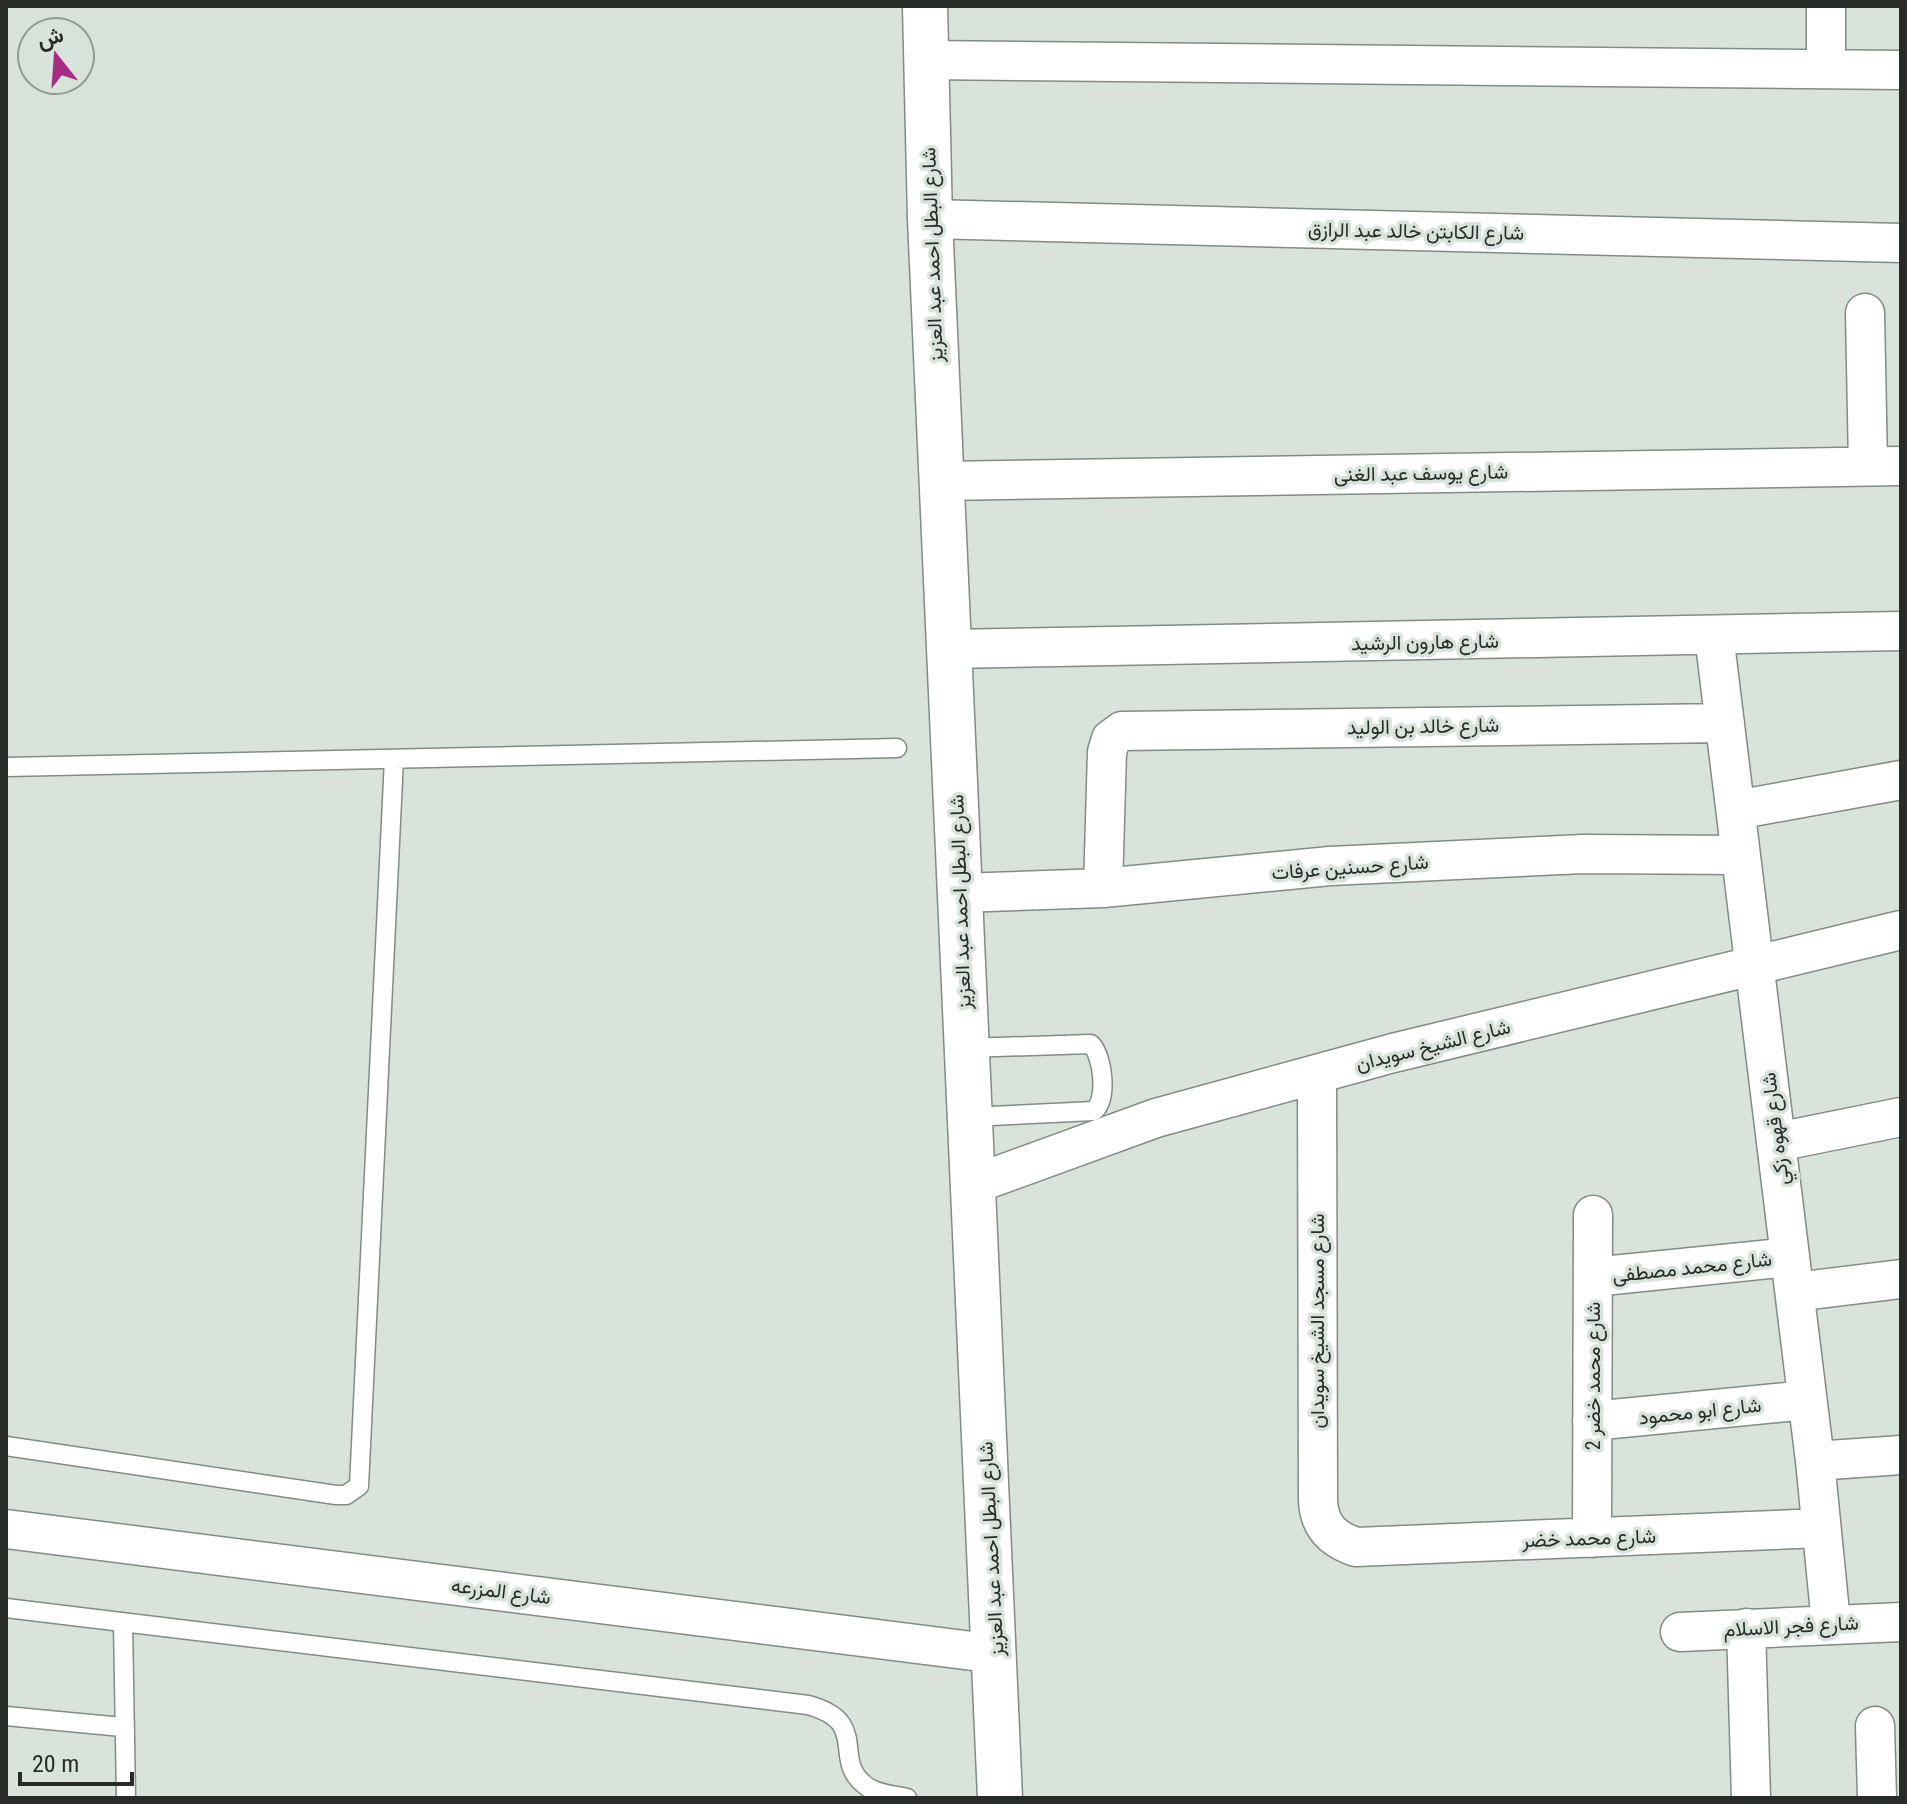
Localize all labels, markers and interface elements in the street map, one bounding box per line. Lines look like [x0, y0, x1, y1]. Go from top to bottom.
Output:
north arrow [16, 16, 96, 96]
text: ش [34, 22, 67, 54]
street label: شارع البطل احمد عبد العزيز [916, 147, 950, 364]
street label: شارع الكابتن خالد عبد الرازق [1308, 217, 1524, 247]
street label: شارع يوسف عبد الغنى [1334, 459, 1508, 489]
street label: شارع هارون الرشيد [1351, 629, 1499, 657]
street label: شارع خالد بن الوليد [1347, 713, 1499, 741]
street label: شارع البطل احمد عبد العزيز [944, 794, 978, 1011]
street label: شارع حسنين عرفات [1271, 850, 1430, 886]
street label: شارع الشيخ سويدان [1353, 1014, 1513, 1078]
street label: شارع قهوه زكي [1756, 1071, 1799, 1187]
street label: شارع مسجد الشيخ سويدان [1305, 1214, 1331, 1428]
street label: شارع محمد مصطفى [1611, 1247, 1773, 1289]
street label: شارع محمد خضر 2 [1581, 1302, 1607, 1450]
street label: شارع ابو محمود [1638, 1393, 1763, 1431]
street label: شارع البطل احمد عبد العزيز [973, 1441, 1011, 1658]
street label: شارع محمد خضر [1521, 1524, 1657, 1554]
street label: شارع المزرعه [450, 1573, 552, 1611]
street label: شارع فجر الاسلام [1723, 1610, 1859, 1644]
scale bar [20, 1736, 132, 1786]
text: 20 m [32, 1750, 79, 1778]

